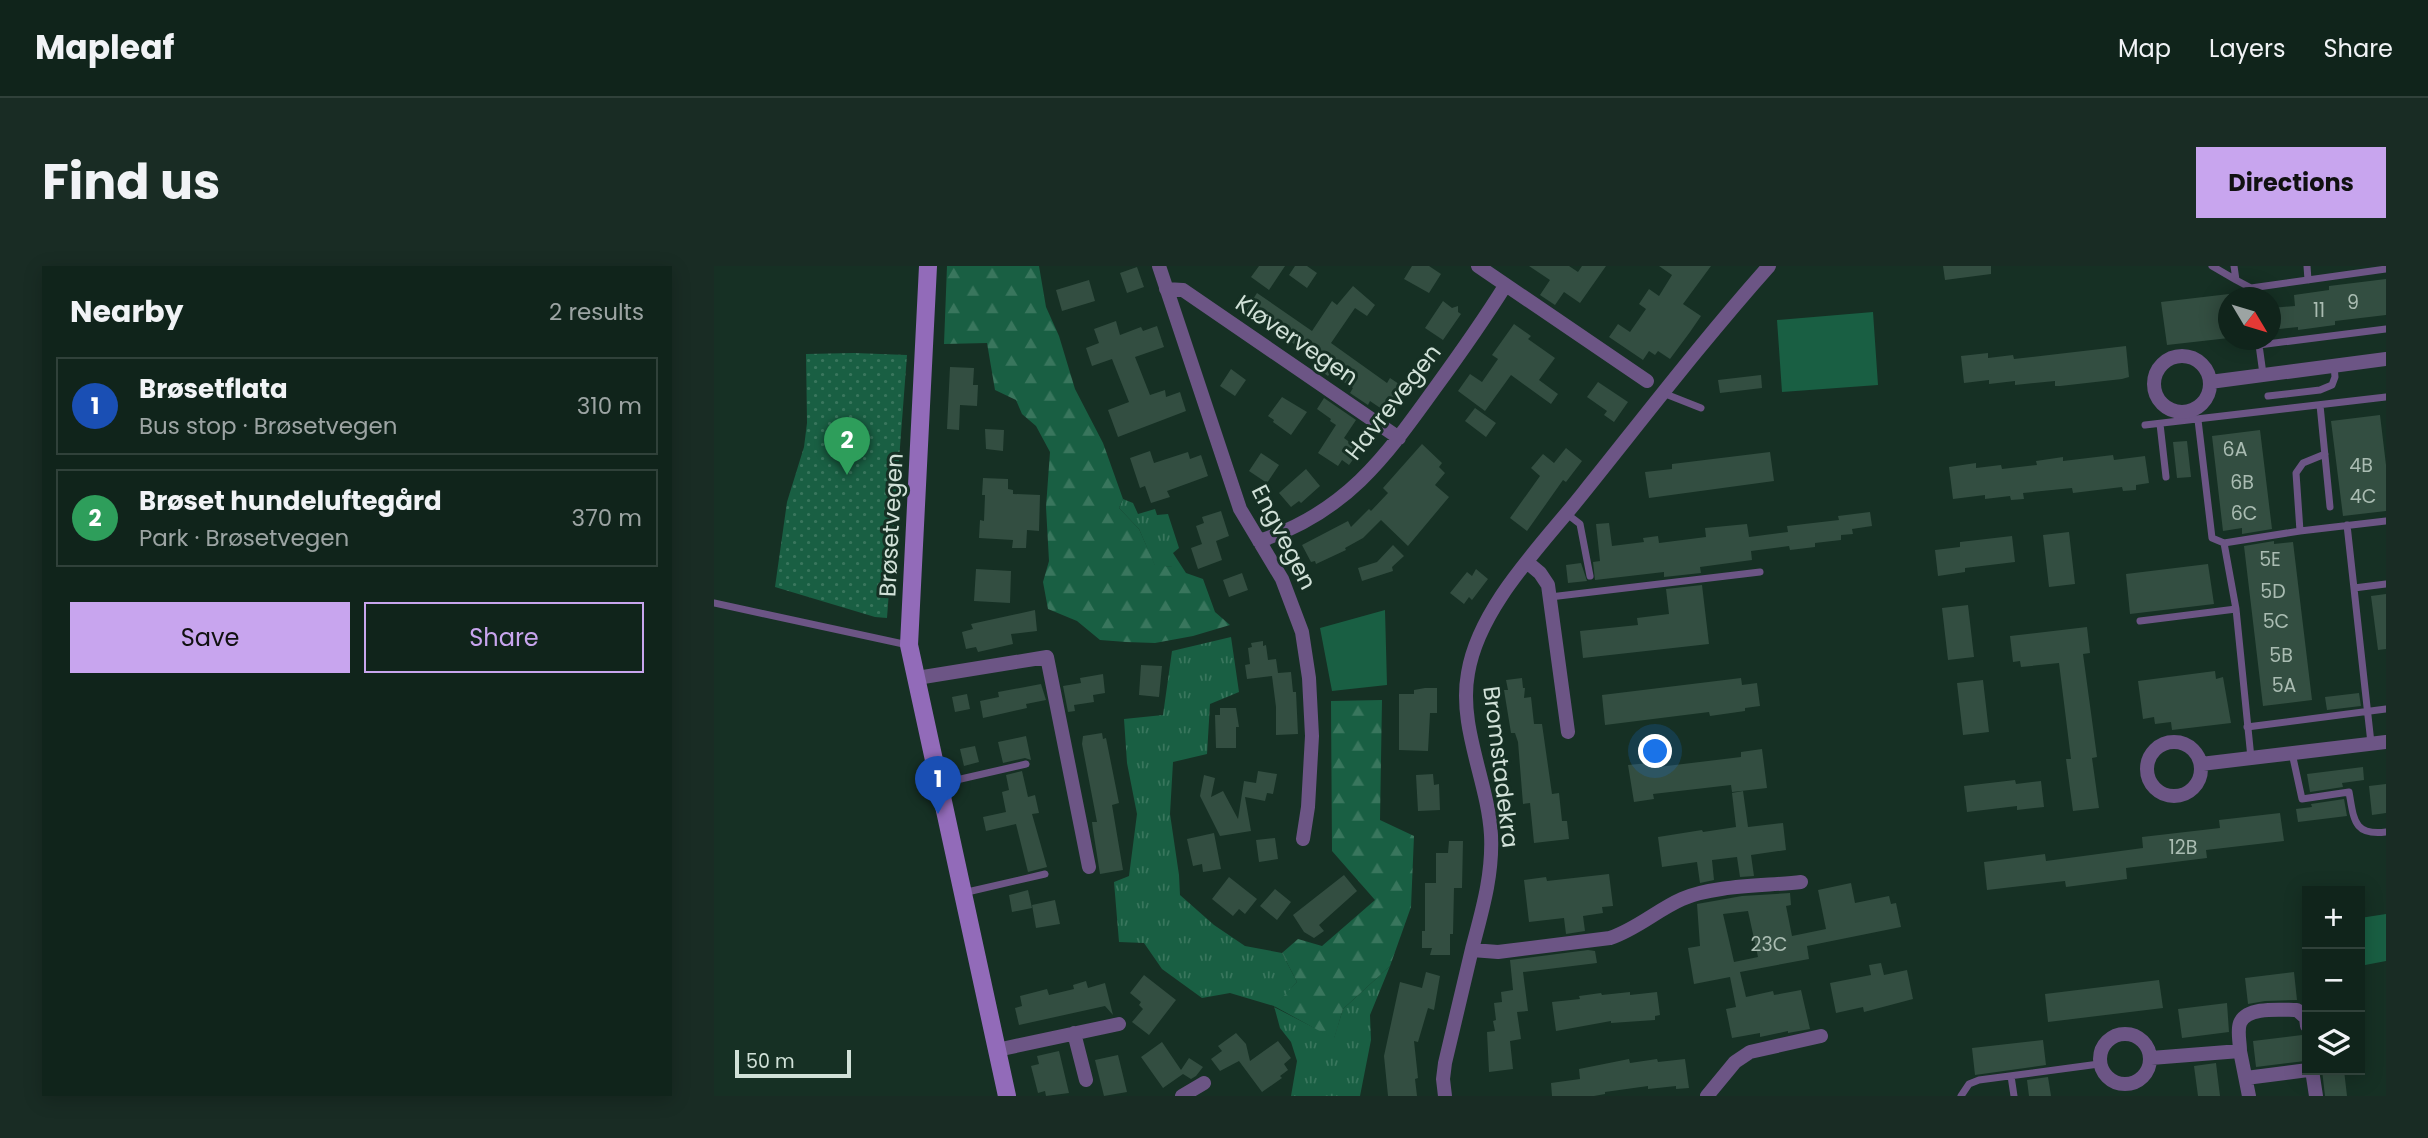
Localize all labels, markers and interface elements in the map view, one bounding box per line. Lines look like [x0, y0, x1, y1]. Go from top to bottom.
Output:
text: Mapleaf [35, 24, 174, 71]
text: Map [2118, 32, 2171, 65]
text: Layers [2209, 32, 2285, 65]
text: Share [2323, 32, 2393, 65]
button: Directions [2196, 147, 2386, 218]
text: Find us [42, 148, 220, 216]
street label: Kløvervegen [1229, 287, 1365, 393]
north arrow [2218, 287, 2281, 350]
house number: 9 [2347, 289, 2359, 316]
text: Nearby [70, 290, 184, 333]
text: 2 results [549, 296, 644, 328]
house number: 11 [2313, 297, 2325, 324]
street label: Havrevegen [1338, 337, 1448, 467]
text: Brøsetflata [139, 371, 288, 407]
text: 1 [91, 390, 99, 422]
text: 310 m [577, 390, 642, 422]
text: Bus stop · Brøsetvegen [139, 410, 398, 442]
pin: 2 [824, 417, 870, 475]
house number: 6A [2223, 436, 2248, 463]
street label: Brøsetvegen [871, 452, 911, 598]
house number: 4B [2349, 452, 2373, 479]
house number: 6B [2230, 469, 2254, 496]
street label: Engvegen [1244, 479, 1324, 595]
text: Brøset hundeluftegård [139, 483, 442, 519]
house number: 4C [2350, 483, 2376, 510]
house number: 6C [2231, 500, 2257, 527]
text: 2 [88, 502, 102, 534]
text: 370 m [572, 502, 642, 534]
text: Park · Brøsetvegen [139, 522, 349, 554]
house number: 5E [2259, 546, 2281, 573]
house number: 5D [2260, 578, 2286, 605]
button: Save [70, 602, 350, 673]
button: Share [364, 602, 644, 673]
house number: 5C [2263, 608, 2289, 635]
house number: 5B [2269, 642, 2293, 669]
house number: 5A [2272, 672, 2297, 699]
street label: Bromstadekra [1475, 684, 1527, 850]
your location [1638, 734, 1672, 768]
pin: 1 [915, 756, 961, 814]
house number: 12B [2169, 834, 2197, 861]
map controls [2302, 886, 2365, 1075]
button: + [2302, 886, 2365, 949]
house number: 23C [1751, 931, 1787, 958]
button: − [2302, 949, 2365, 1012]
button: layers [2302, 1012, 2365, 1075]
scale bar [735, 1047, 850, 1079]
text: 50 m [746, 1048, 795, 1075]

